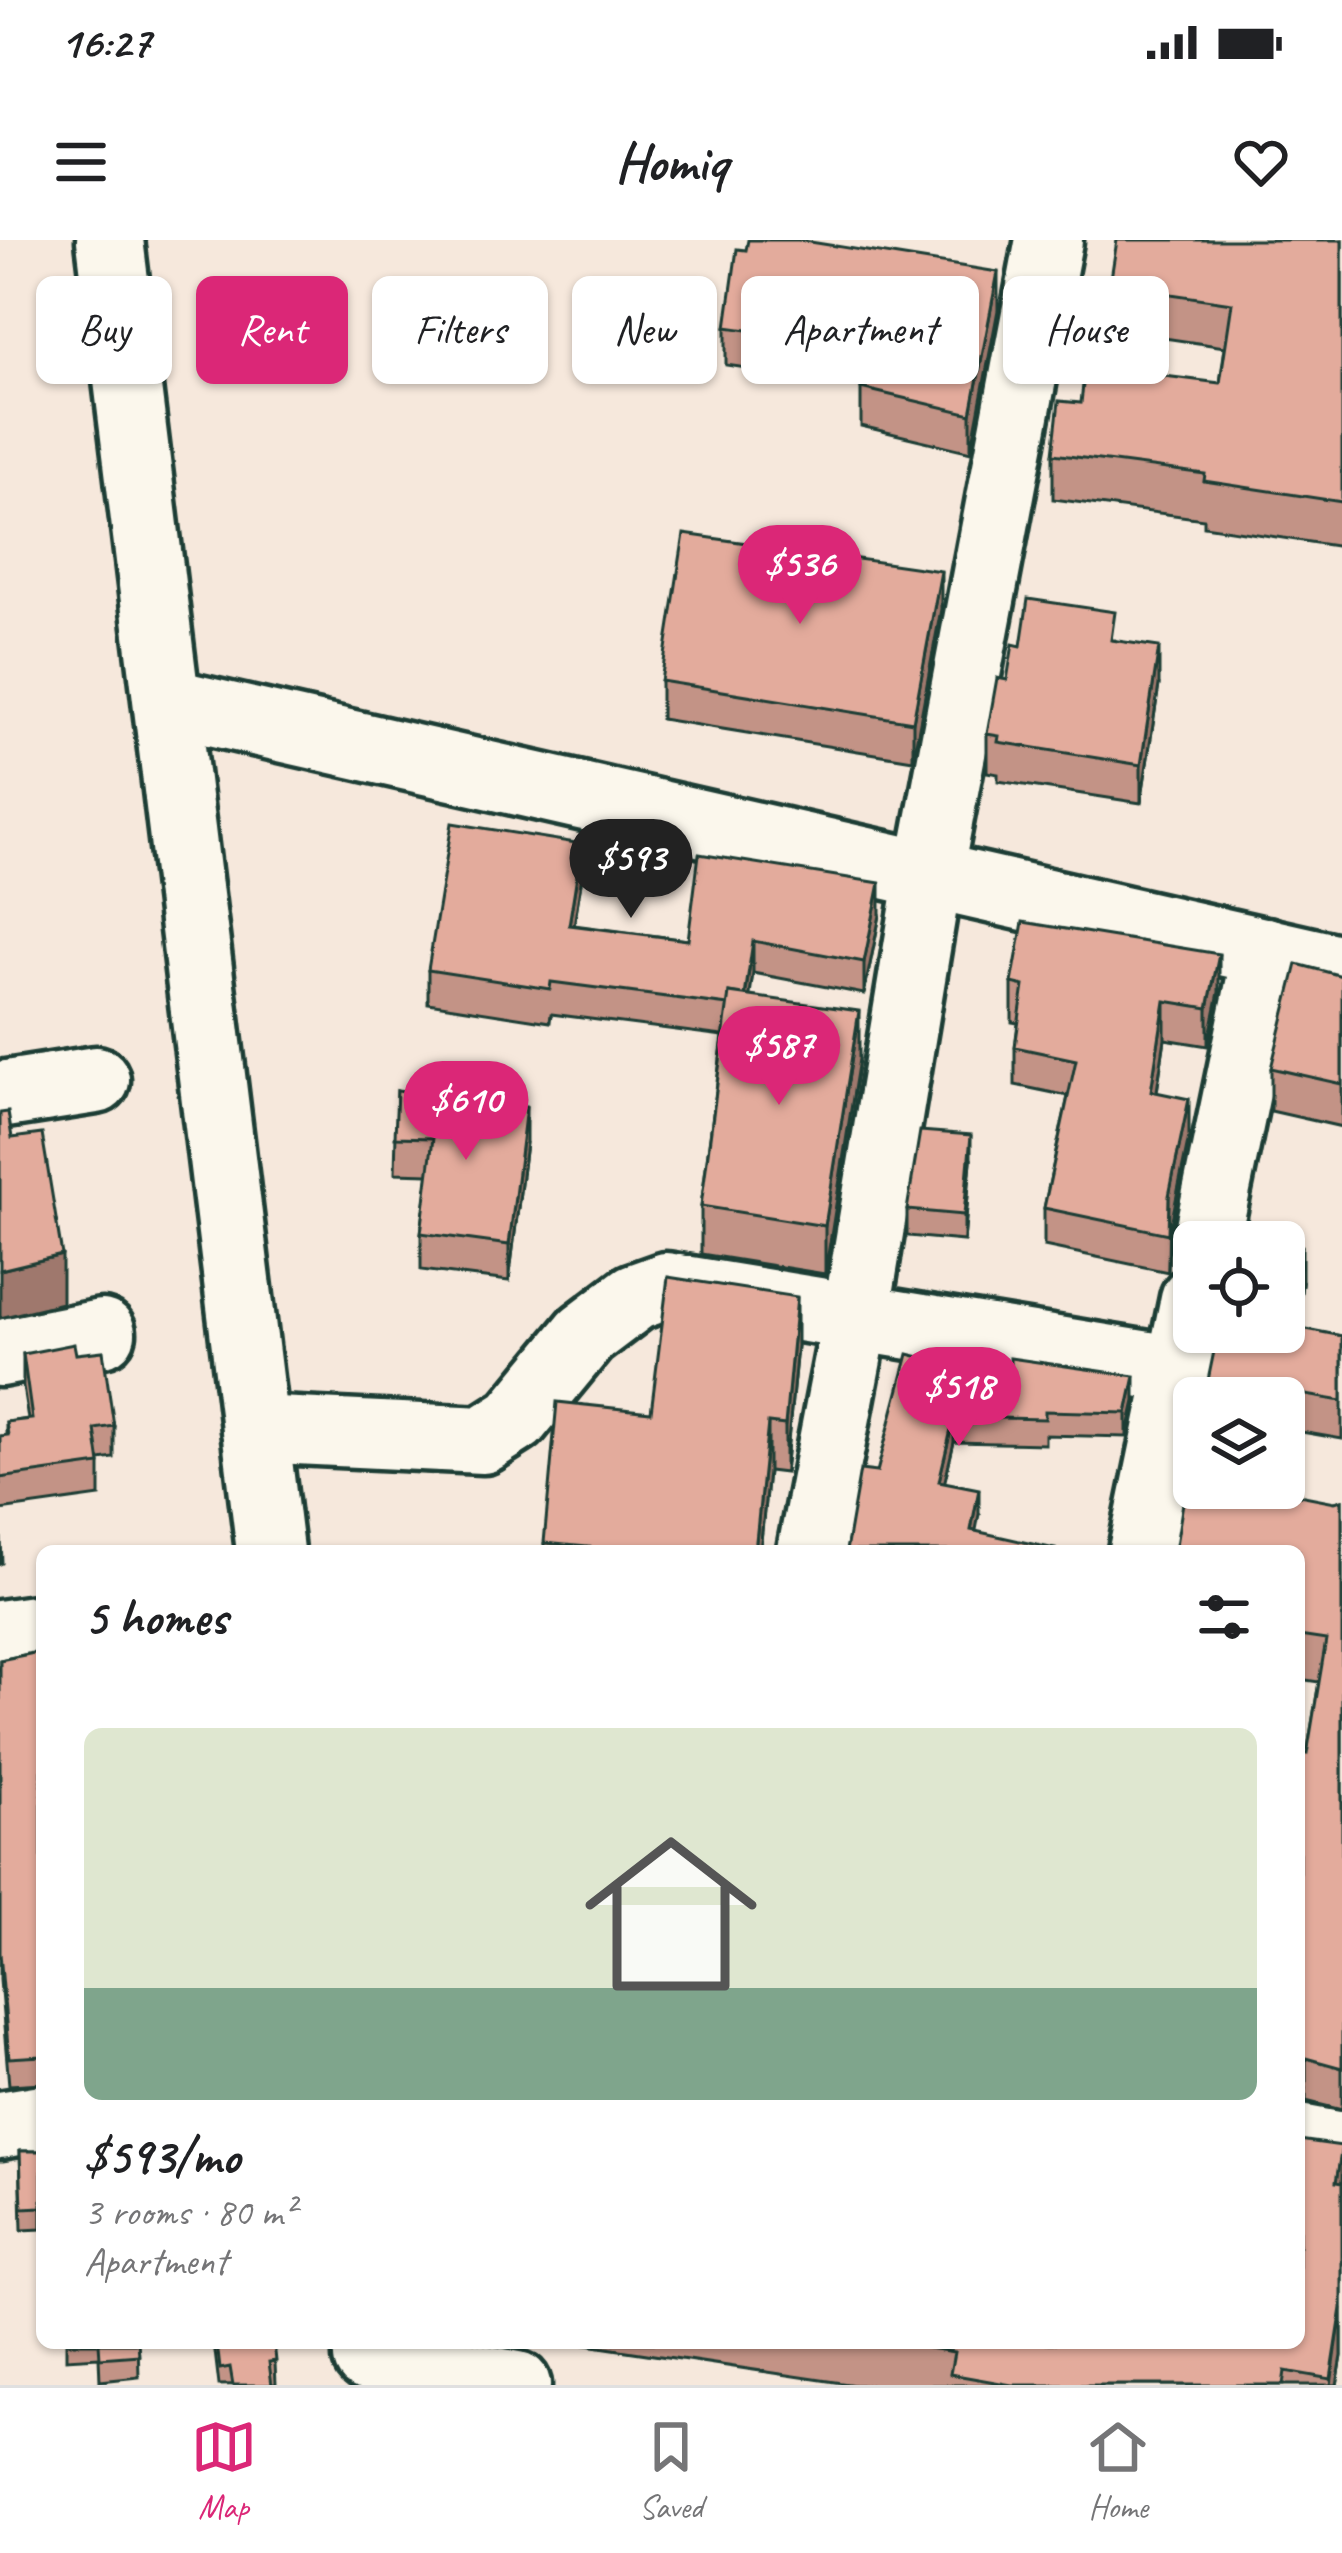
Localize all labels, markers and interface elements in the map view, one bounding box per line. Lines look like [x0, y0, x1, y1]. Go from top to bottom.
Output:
text: 16:27 [60, 14, 151, 71]
text: Homiq [615, 128, 727, 196]
icon: menu [48, 129, 114, 195]
icon: heart [1228, 129, 1294, 195]
chip: Buy [36, 276, 172, 384]
chip: Rent [196, 276, 348, 384]
chip: Filters [372, 276, 548, 384]
chip: New [572, 276, 717, 384]
chip: Apartment [741, 276, 979, 384]
chip: House [1003, 276, 1169, 384]
pin: $536 [729, 525, 871, 627]
text: $536 [765, 539, 835, 588]
pin: $593 [560, 819, 702, 921]
text: $593 [596, 833, 666, 882]
pin: $587 [708, 1006, 850, 1108]
text: $587 [744, 1020, 814, 1069]
pin: $610 [395, 1061, 537, 1163]
text: $610 [430, 1075, 502, 1124]
map controls [1173, 1221, 1305, 1509]
button: locate [1173, 1221, 1305, 1353]
pin: $518 [888, 1347, 1030, 1449]
text: $518 [924, 1361, 994, 1410]
button: layers [1173, 1377, 1305, 1509]
icon: filters [1191, 1584, 1257, 1650]
text: 5 homes [84, 1585, 227, 1649]
icon: home [563, 1806, 779, 2022]
text: $593/mo [84, 2124, 240, 2188]
text: 3 rooms · 80 m² [84, 2188, 295, 2237]
text: Apartment [84, 2237, 227, 2286]
tab: Map [191, 2414, 257, 2528]
tab: Saved [638, 2414, 704, 2528]
tab: Home [1085, 2414, 1151, 2528]

